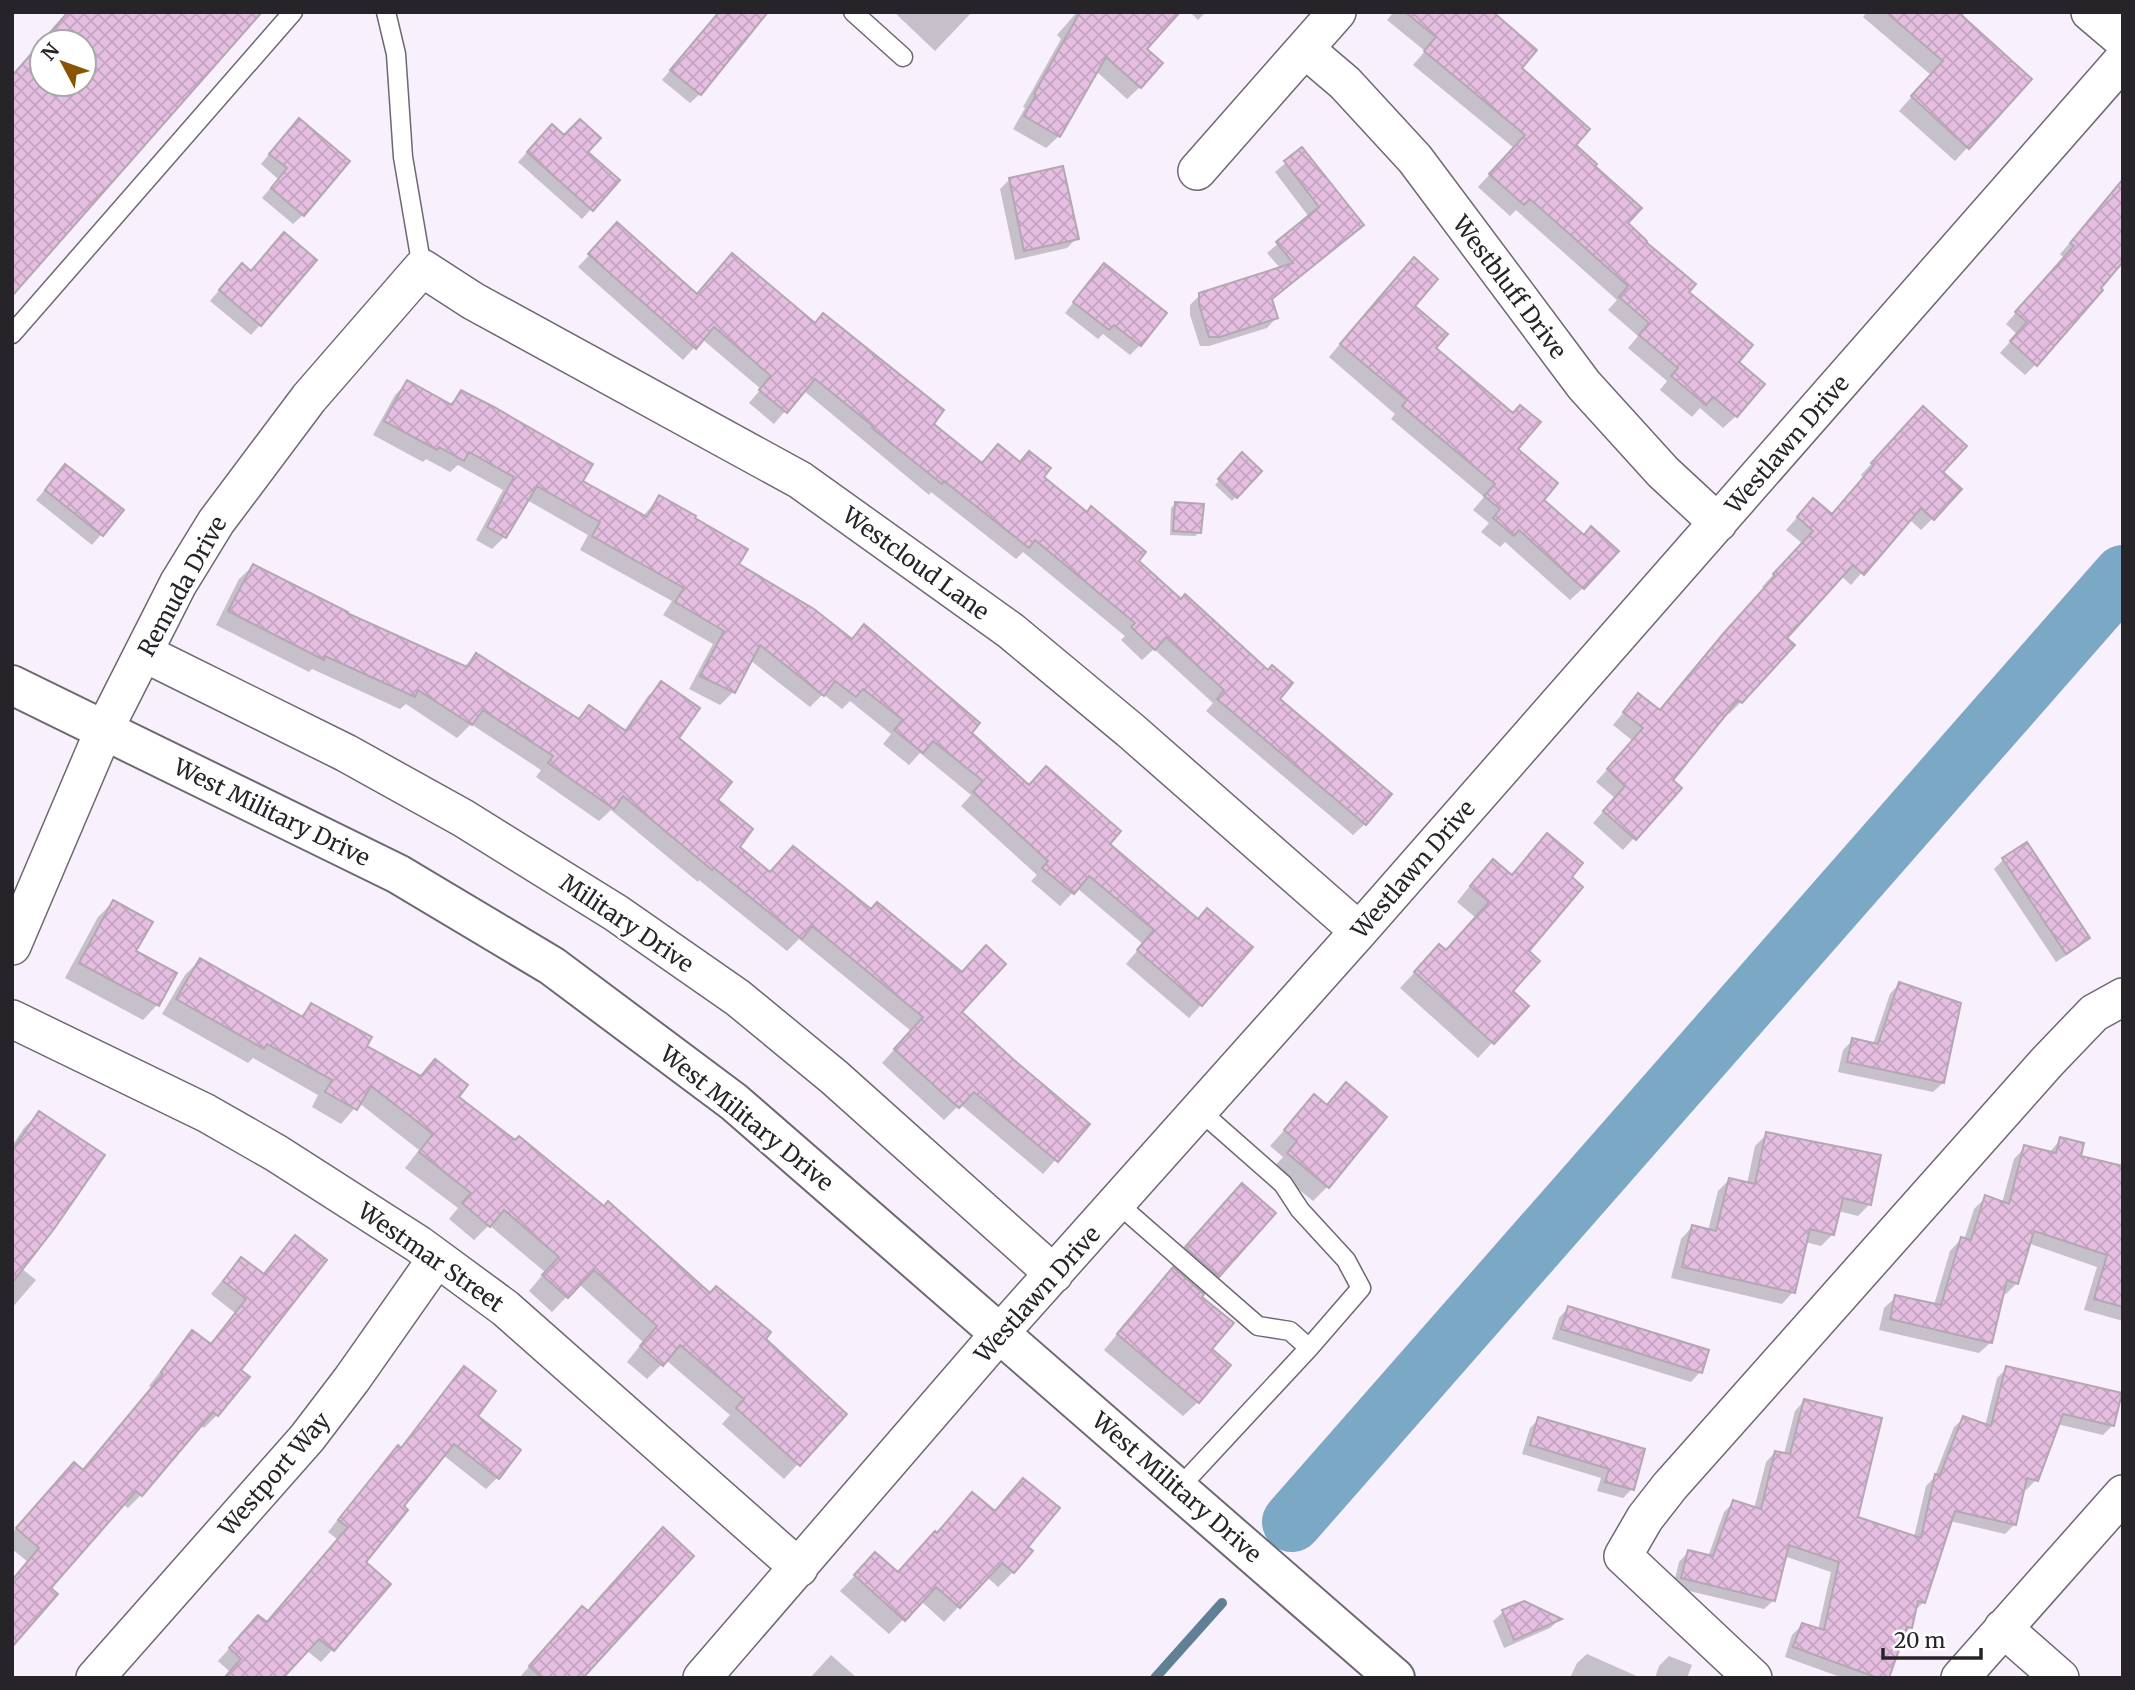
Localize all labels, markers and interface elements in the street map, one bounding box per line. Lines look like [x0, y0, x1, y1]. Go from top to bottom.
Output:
north arrow [28, 28, 98, 98]
text: N [36, 38, 64, 65]
street label: Westbluff Drive [1446, 209, 1573, 364]
street label: Westlawn Drive [1718, 369, 1855, 520]
street label: Westcloud Lane [836, 500, 995, 626]
street label: Remuda Drive [131, 511, 233, 661]
street label: West Military Drive [168, 751, 375, 872]
street label: Westlawn Drive [1344, 794, 1481, 945]
street label: Military Drive [555, 868, 699, 978]
street label: West Military Drive [654, 1038, 840, 1197]
street label: Westmar Street [352, 1195, 510, 1318]
street label: Westlawn Drive [967, 1220, 1106, 1369]
street label: West Military Drive [1086, 1405, 1268, 1568]
street label: Westport Way [212, 1406, 336, 1543]
scale bar [1883, 1616, 1981, 1660]
text: 20 m [1894, 1627, 1946, 1654]

